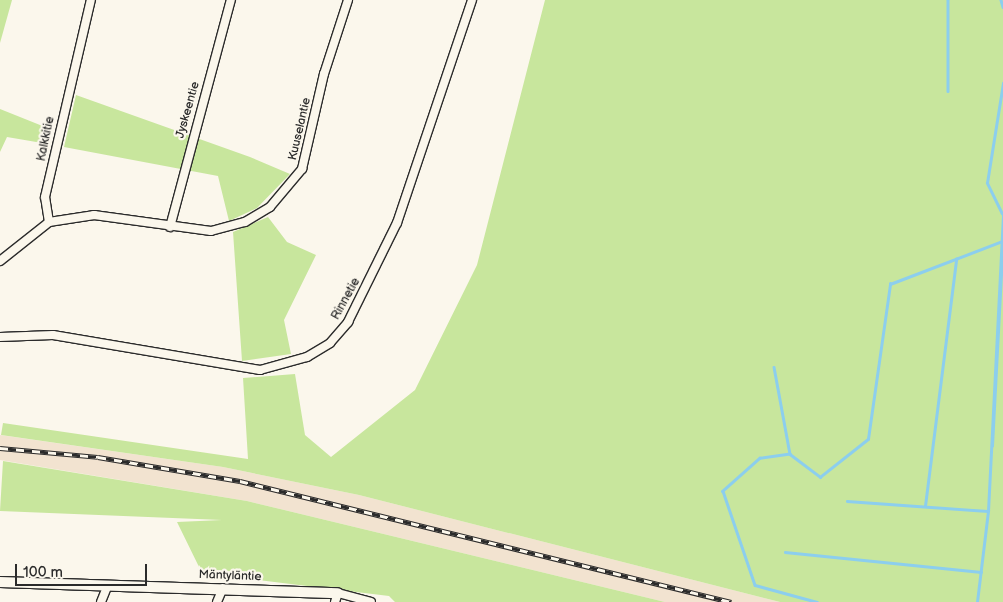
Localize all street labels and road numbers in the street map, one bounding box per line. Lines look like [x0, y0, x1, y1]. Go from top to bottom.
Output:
street label: Jyskeentie [173, 80, 203, 140]
street label: Kuuselantie [286, 96, 314, 162]
street label: Kalkkitie [34, 115, 58, 163]
street label: Rinnetie [329, 276, 363, 322]
street label: Mäntyläntie [198, 568, 262, 584]

